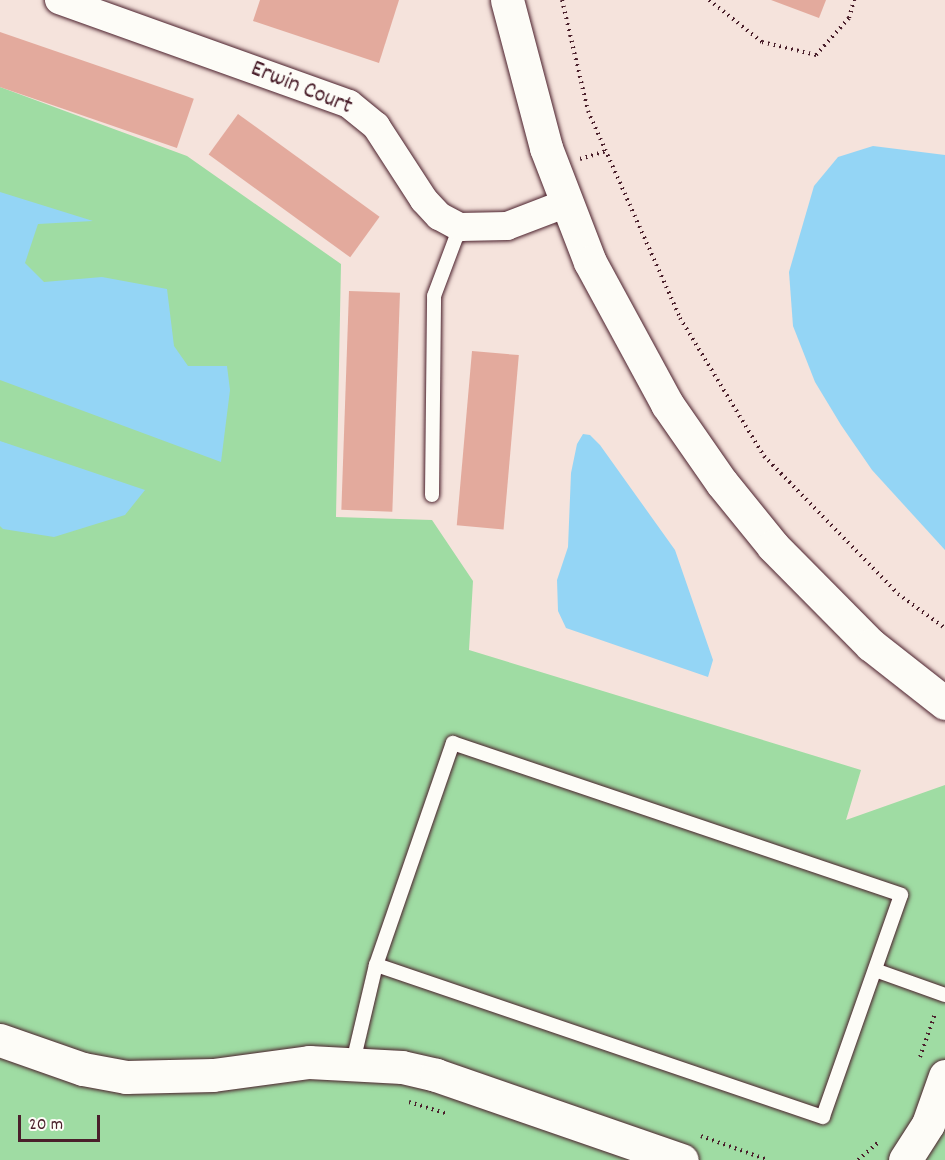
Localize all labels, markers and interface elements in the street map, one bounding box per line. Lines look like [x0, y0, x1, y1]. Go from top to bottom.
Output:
street label: Erwin Court [246, 56, 356, 122]
scale bar [21, 1103, 104, 1141]
text: 20 m [29, 1113, 63, 1138]

